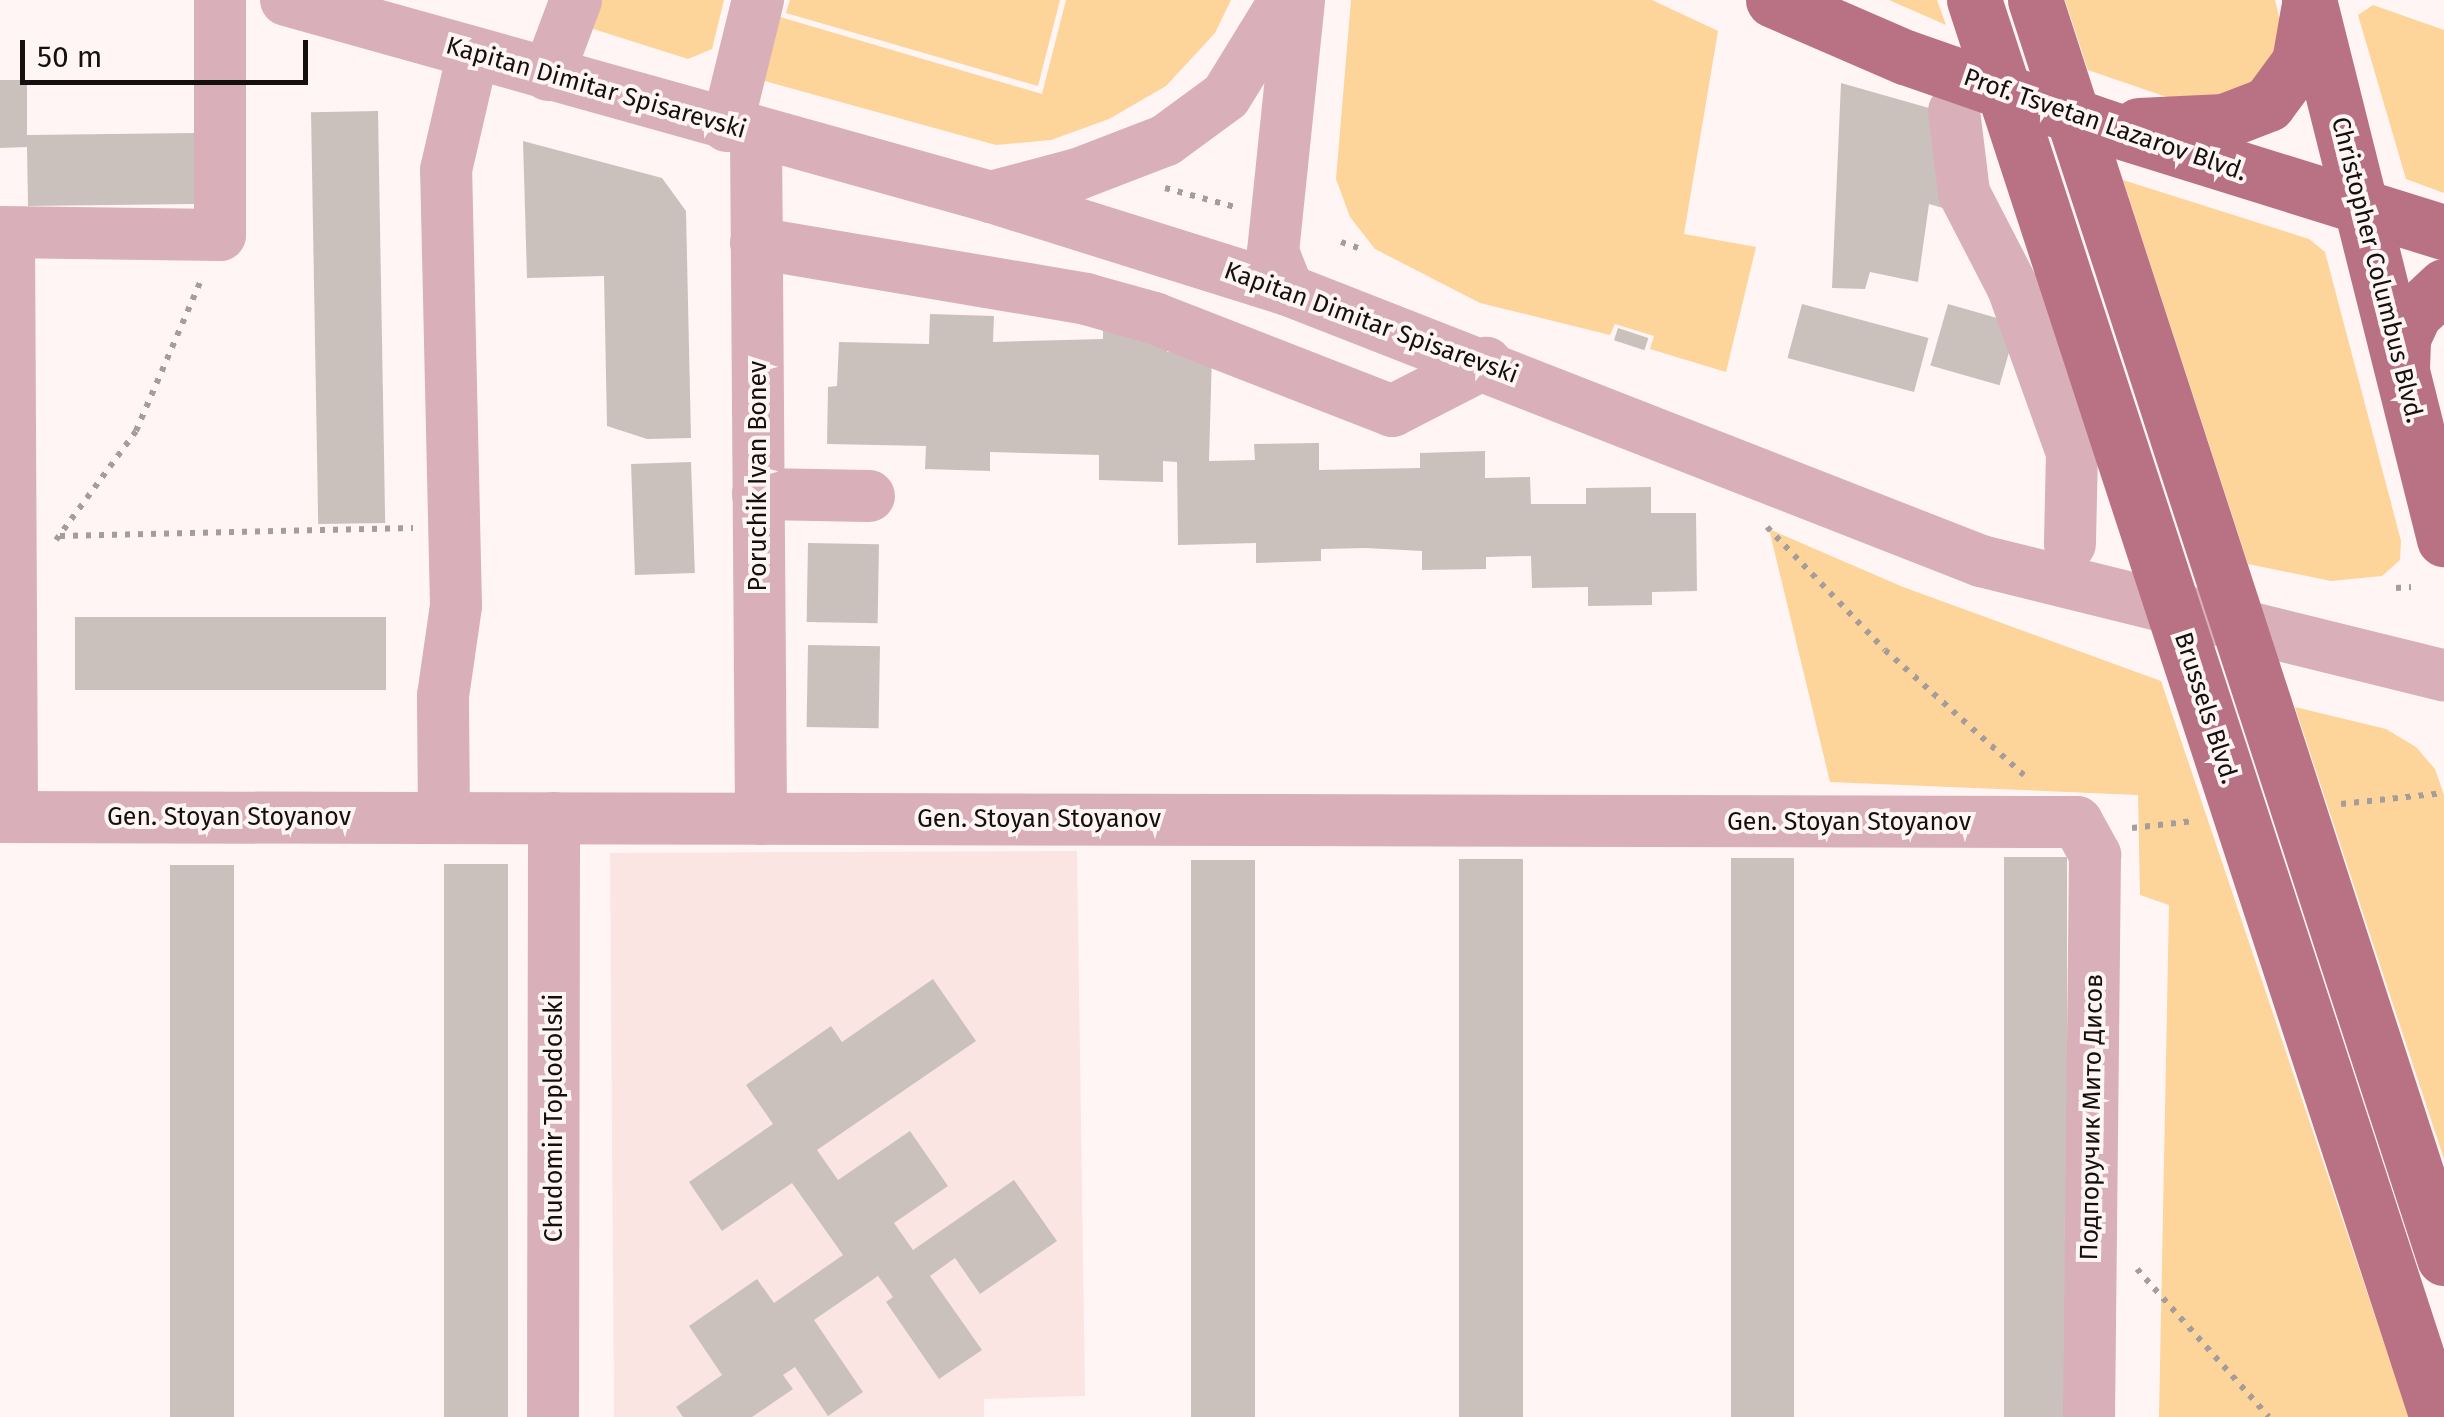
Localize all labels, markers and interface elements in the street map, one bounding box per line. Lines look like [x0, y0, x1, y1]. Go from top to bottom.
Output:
scale bar [25, 20, 312, 82]
street label: Kapitan Dimitar Spisarevski [443, 31, 749, 145]
text: 50 m [37, 39, 102, 75]
street label: Prof. Tsvetan Lazarov Blvd. [1959, 62, 2251, 188]
street label: Christopher Columbus Blvd. [2324, 114, 2430, 426]
street label: Kapitan Dimitar Spisarevski [1220, 256, 1522, 390]
street label: Рoruchik Ivan Bonev [743, 361, 773, 591]
street label: Brussels Blvd. [2167, 629, 2245, 787]
street label: Gen. Stoyan Stoyanov [107, 802, 351, 832]
street label: Gen. Stoyan Stoyanov [917, 804, 1161, 834]
street label: Gen. Stoyan Stoyanov [1727, 807, 1971, 837]
street label: Подпоручик Мито Дисов [2075, 973, 2109, 1261]
street label: Chudomir Toplodolski [539, 994, 569, 1242]

